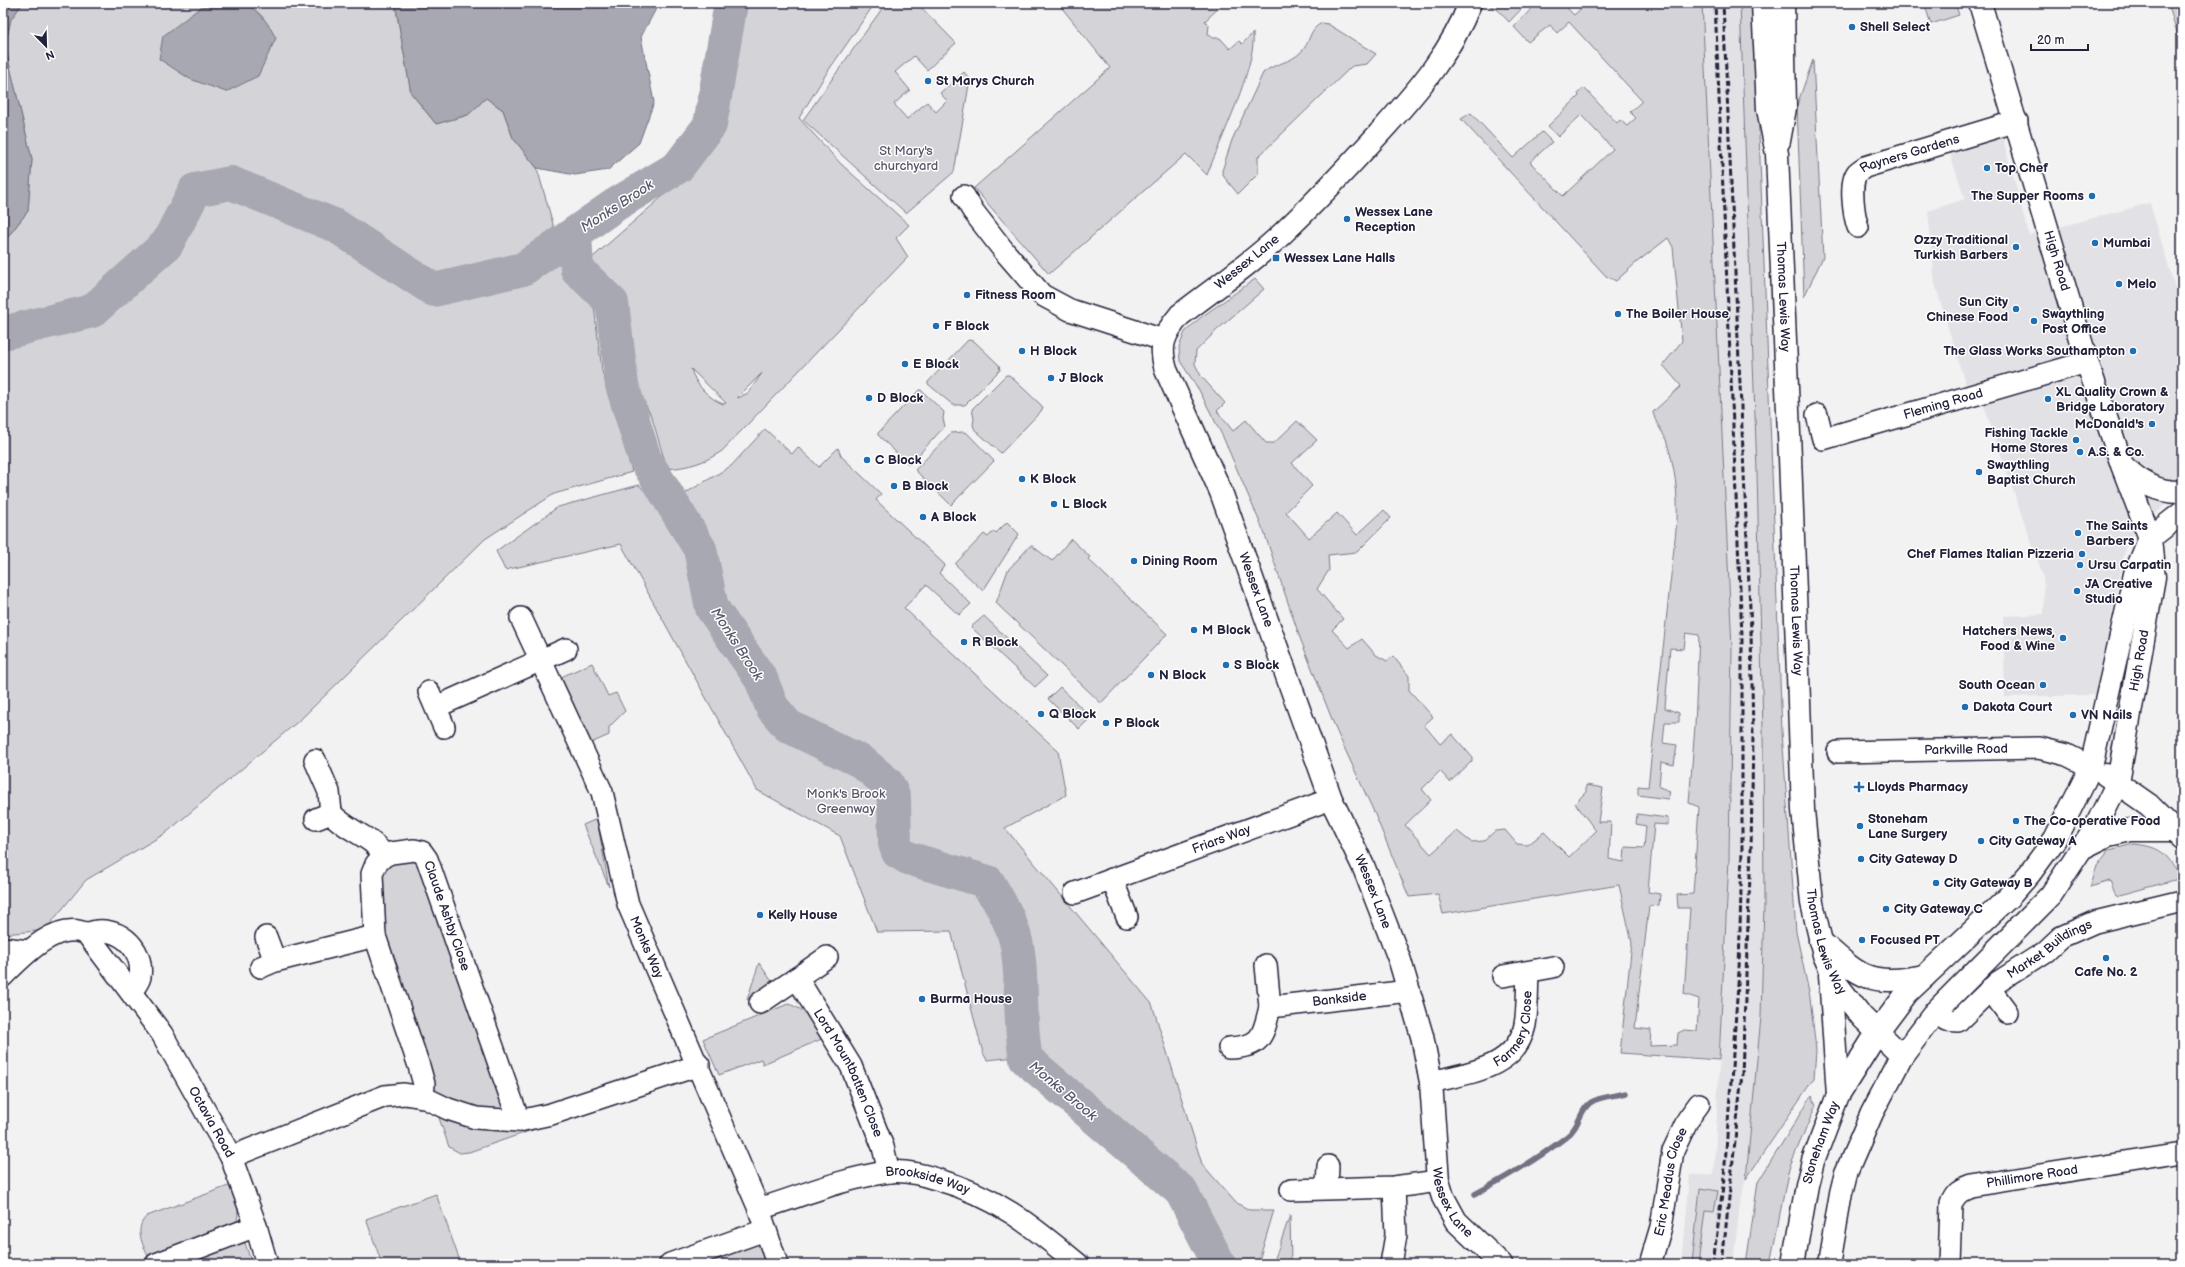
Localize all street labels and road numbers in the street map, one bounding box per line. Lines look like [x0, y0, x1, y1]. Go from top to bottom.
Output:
street label: Rayners Gardens [1857, 131, 1962, 176]
street label: High Road [2040, 229, 2073, 293]
street label: Wessex Lane [1212, 231, 1283, 293]
street label: Thomas Lewis Way [1773, 241, 1793, 353]
street label: Fleming Road [1902, 385, 1985, 423]
street label: Wessex Lane [1235, 550, 1277, 630]
street label: Thomas Lewis Way [1786, 565, 1806, 676]
street label: High Road [2126, 629, 2153, 693]
street label: Parkville Road [1924, 741, 2008, 758]
street label: Friars Way [1190, 821, 1253, 857]
street label: Wessex Lane [1351, 852, 1395, 931]
street label: Claude Ashby Close [420, 858, 474, 973]
street label: Thomas Lewis Way [1803, 888, 1850, 998]
street label: Monks Way [626, 914, 667, 981]
street label: Market Buildings [2004, 916, 2095, 982]
street label: Bankside [1311, 988, 1368, 1010]
street label: Farmery Close [1491, 990, 1535, 1071]
street label: Lord Mountbatten Close [810, 1006, 886, 1140]
street label: Octavia Road [185, 1084, 238, 1161]
street label: Stoneham Way [1800, 1099, 1843, 1186]
street label: Eric Meadus Close [1651, 1125, 1691, 1238]
street label: Phillimore Road [1985, 1161, 2079, 1191]
street label: Brookside Way [884, 1163, 972, 1198]
street label: Wessex Lane [1429, 1167, 1476, 1241]

